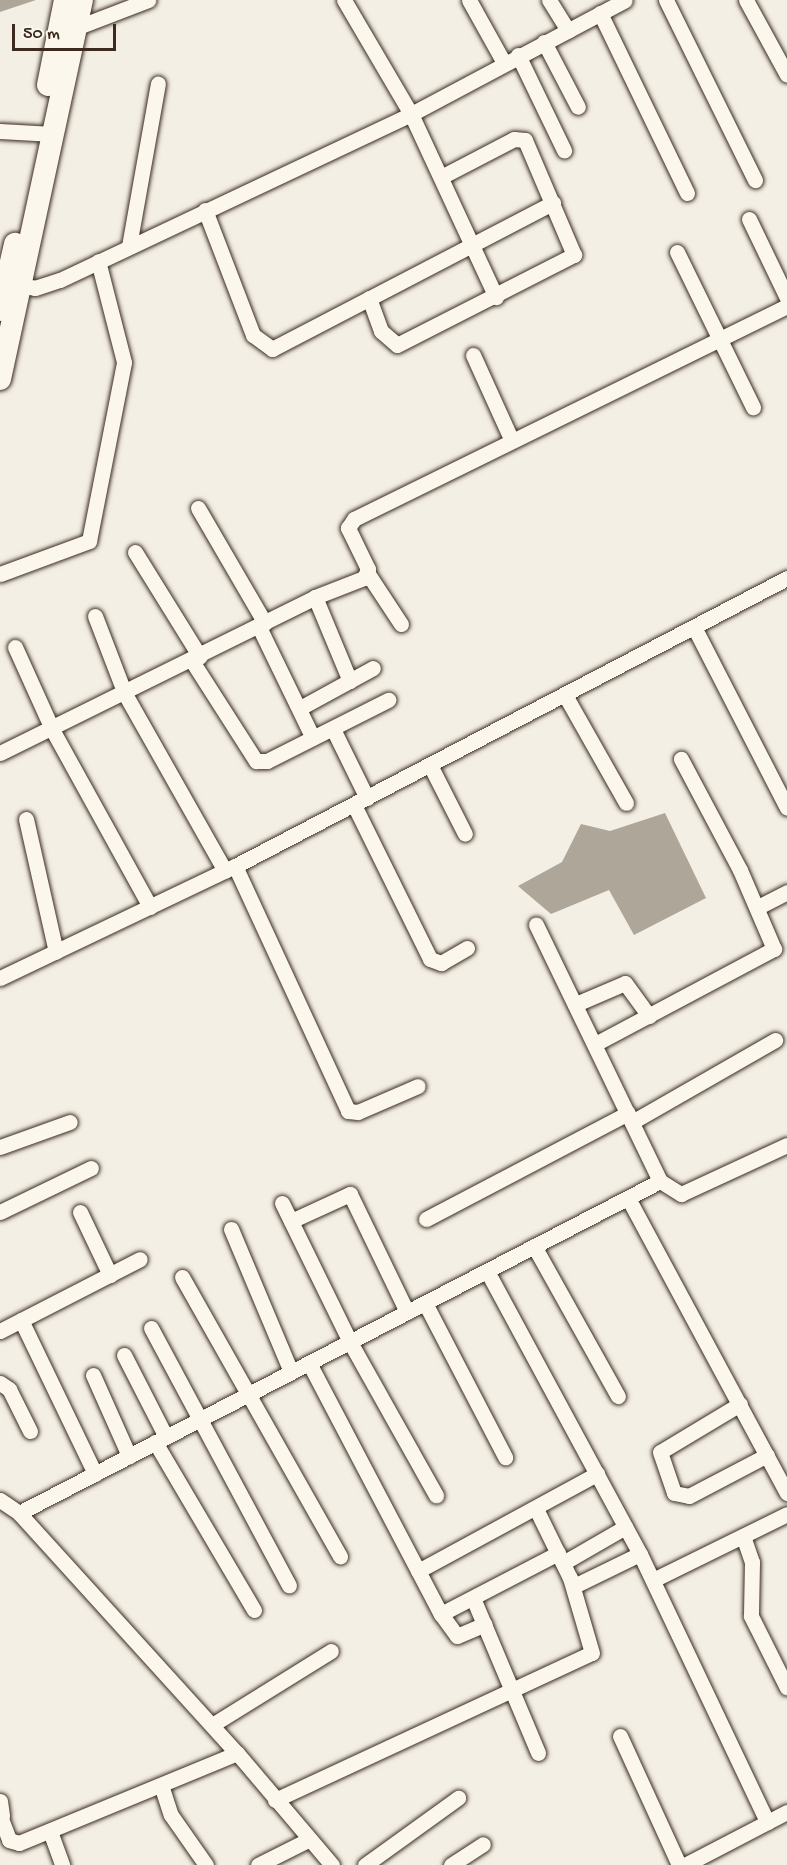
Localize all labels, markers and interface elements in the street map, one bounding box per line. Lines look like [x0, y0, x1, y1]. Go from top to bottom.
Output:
scale bar [15, 12, 118, 50]
text: 50 m [23, 24, 60, 45]

